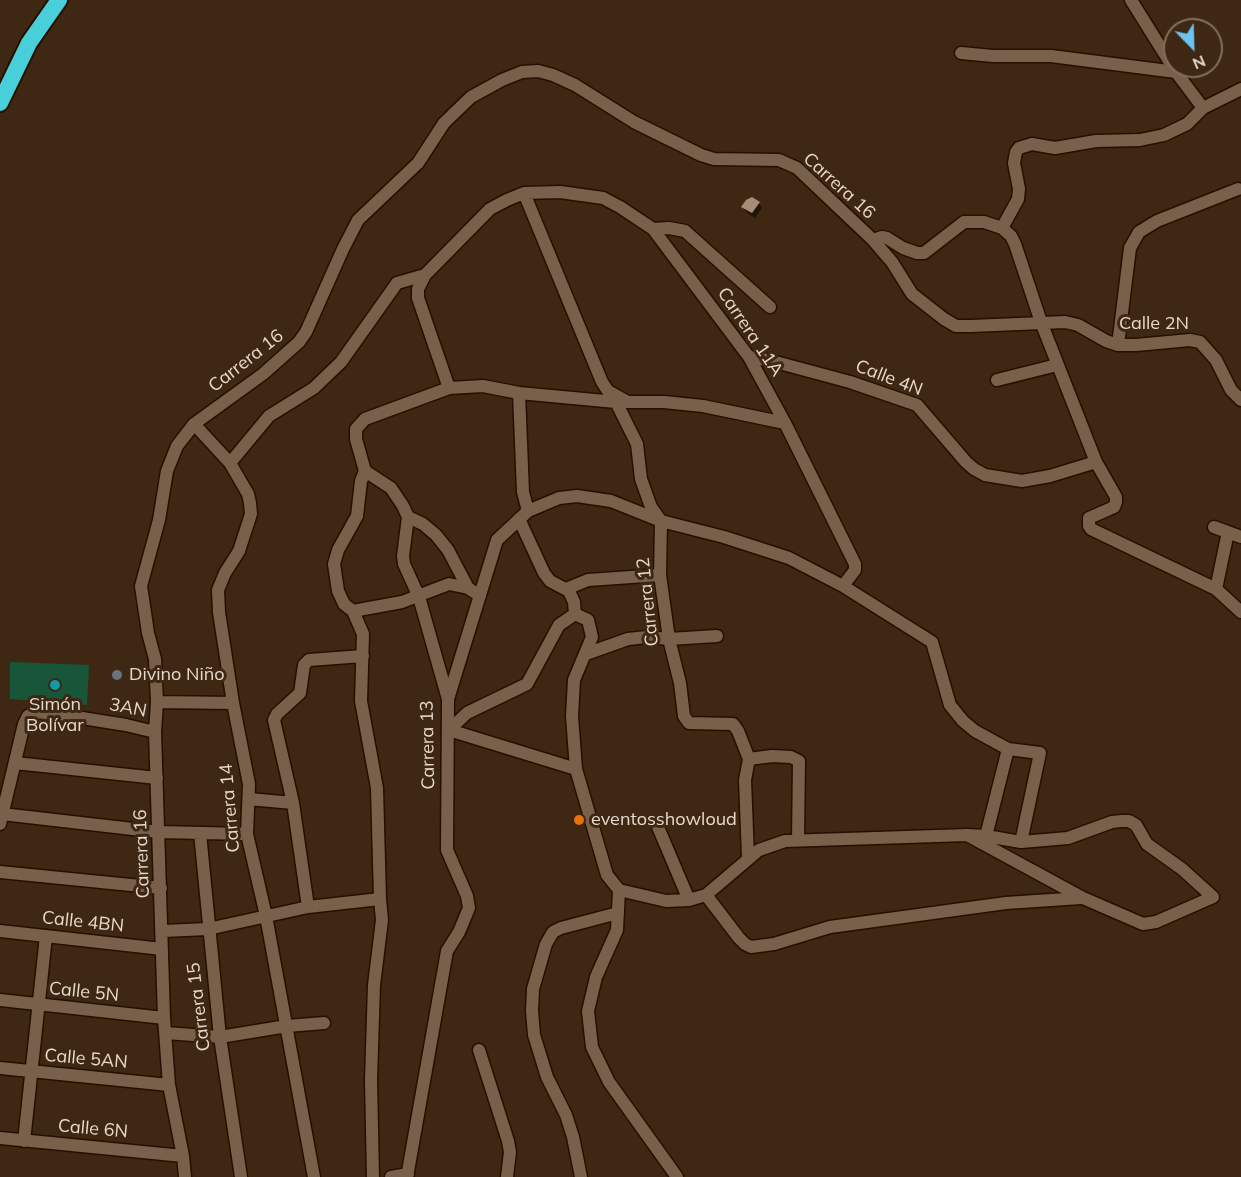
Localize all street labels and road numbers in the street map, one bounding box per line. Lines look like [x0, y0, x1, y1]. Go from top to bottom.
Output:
street label: Carrera 16 [799, 148, 879, 224]
street label: Carrera 11A [712, 284, 788, 380]
street label: Calle 2N [1119, 313, 1189, 335]
street label: Carrera 16 [204, 325, 288, 397]
street label: Calle 4N [852, 355, 926, 401]
street label: Carrera 12 [633, 557, 663, 647]
street label: 3AN [108, 694, 148, 722]
street label: Carrera 13 [416, 700, 440, 790]
street label: Carrera 14 [215, 763, 245, 853]
street label: Carrera 16 [130, 809, 154, 899]
street label: Calle 4BN [41, 907, 125, 937]
street label: Carrera 15 [183, 961, 215, 1053]
street label: Calle 5N [48, 978, 120, 1006]
street label: Calle 5AN [44, 1045, 128, 1073]
street label: Calle 6N [57, 1115, 129, 1143]

